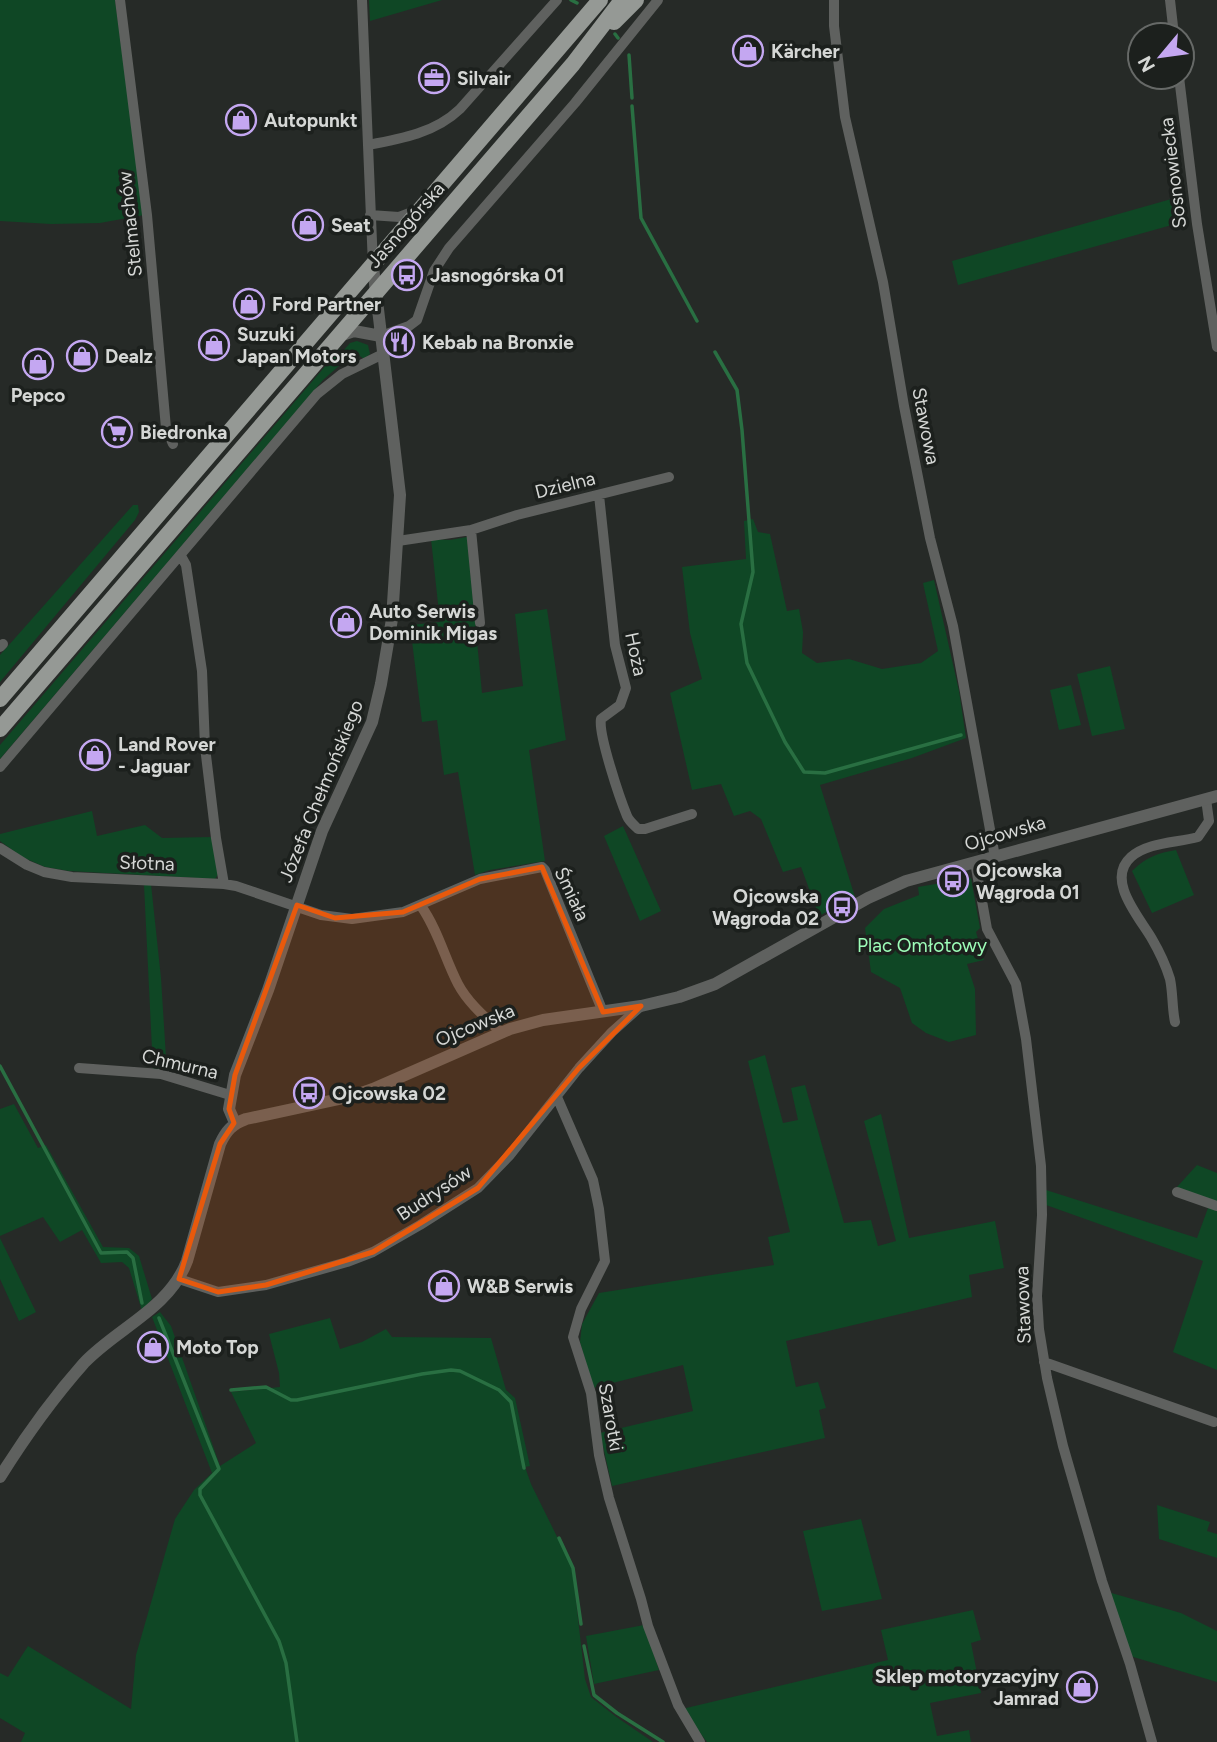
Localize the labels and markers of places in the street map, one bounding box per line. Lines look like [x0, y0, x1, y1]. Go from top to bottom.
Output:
shop icon: Kärcher [731, 34, 765, 68]
place label: Kärcher [771, 40, 840, 63]
office icon: Silvair [417, 61, 451, 95]
place label: Silvair [457, 67, 511, 90]
shop icon: Autopunkt [224, 103, 258, 137]
place label: Autopunkt [264, 109, 358, 132]
shop icon: Seat [291, 208, 325, 242]
place label: Seat [331, 214, 371, 237]
bus stop icon: Jasnogórska 01 [390, 258, 424, 292]
place label: Jasnogórska 01 [430, 264, 565, 287]
shop icon: Ford Partner [232, 287, 266, 321]
place label: Ford Partner [272, 293, 381, 316]
place label: Suzuki Japan Motors [237, 323, 357, 368]
restaurant icon: Kebab na Bronxie [382, 325, 416, 359]
shop icon: Suzuki Japan Motors [197, 328, 231, 362]
place label: Kebab na Bronxie [422, 331, 574, 354]
shop icon: Dealz [65, 339, 99, 373]
place label: Dealz [105, 345, 153, 368]
shop icon: Pepco [21, 347, 55, 381]
place label: Pepco [11, 384, 65, 407]
supermarket icon: Biedronka [100, 415, 134, 449]
place label: Biedronka [140, 421, 227, 444]
place label: Auto Serwis Dominik Migas [369, 600, 497, 645]
shop icon: Auto Serwis Dominik Migas [329, 605, 363, 639]
place label: Land Rover - Jaguar [118, 733, 216, 778]
shop icon: Land Rover - Jaguar [78, 738, 112, 772]
place label: Ojcowska Wągroda 01 [976, 859, 1080, 904]
bus stop icon: Ojcowska Wągroda 01 [936, 864, 970, 898]
place label: Ojcowska Wągroda 02 [712, 885, 819, 930]
bus stop icon: Ojcowska Wągroda 02 [825, 890, 859, 924]
bus stop icon: Ojcowska 02 [292, 1076, 326, 1110]
place label: Ojcowska 02 [332, 1082, 446, 1105]
shop icon: W&B Serwis [427, 1269, 461, 1303]
place label: W&B Serwis [467, 1275, 573, 1298]
shop icon: Moto Top [136, 1330, 170, 1364]
place label: Moto Top [176, 1336, 259, 1359]
place label: Sklep motoryzacyjny Jamrad [875, 1665, 1059, 1710]
shop icon: Sklep motoryzacyjny Jamrad [1065, 1670, 1099, 1704]

